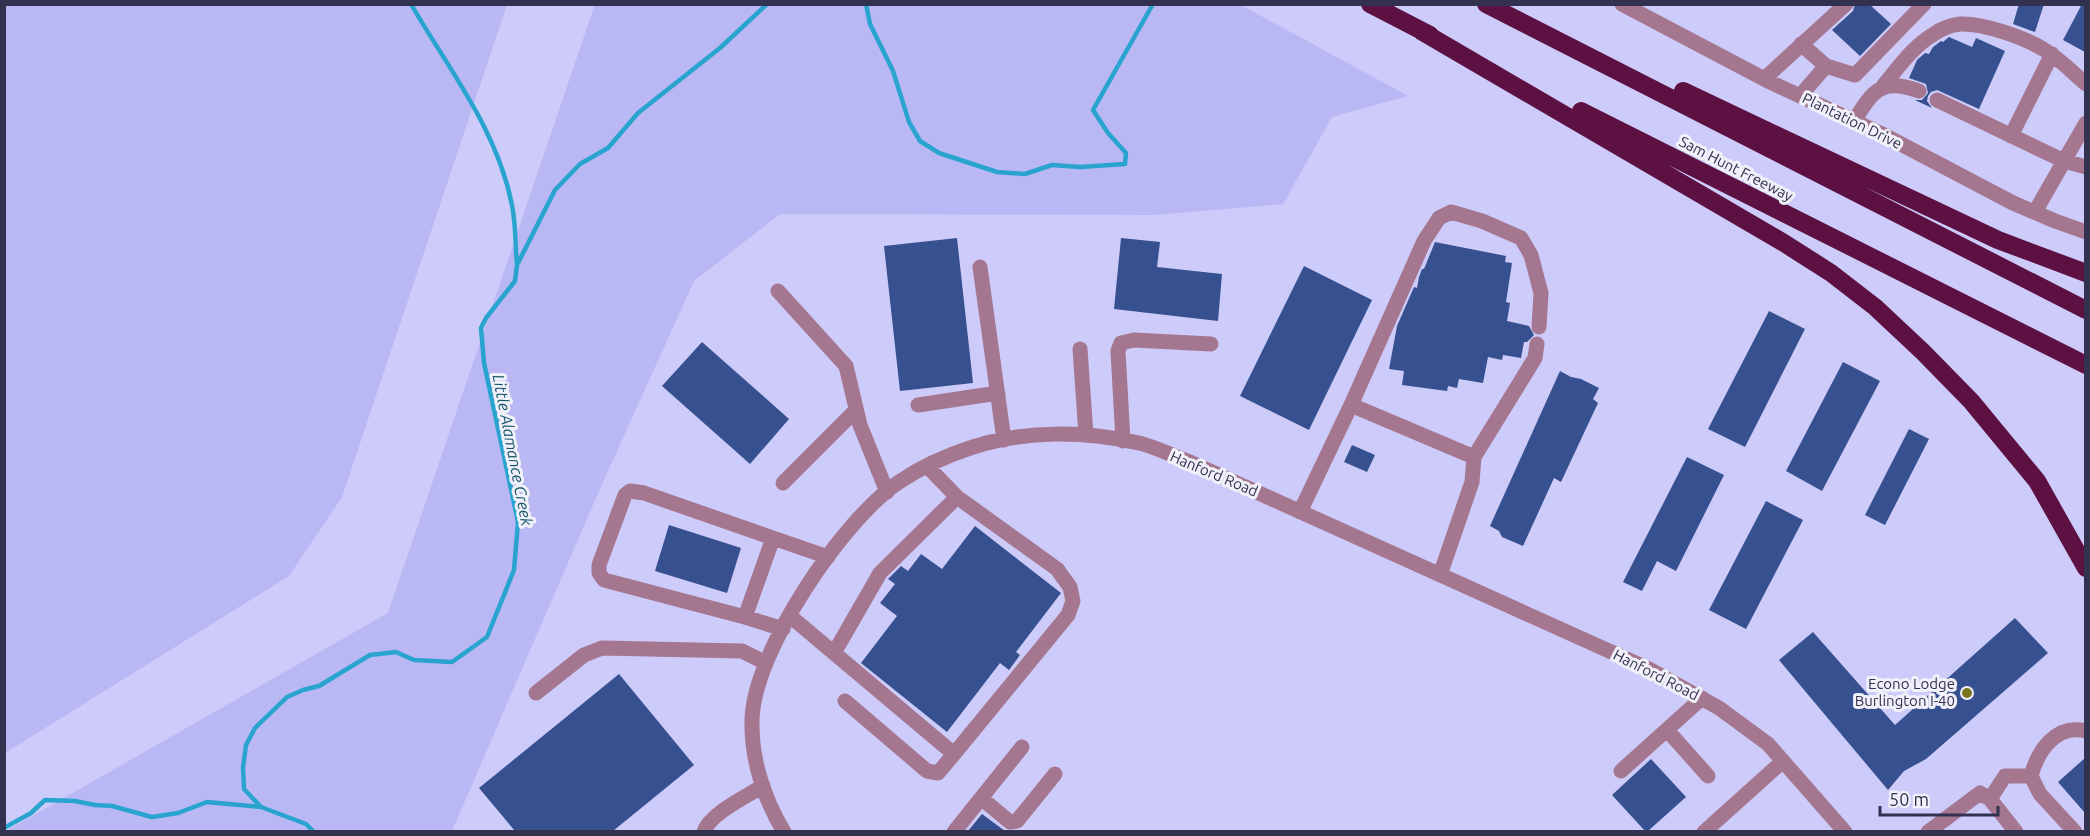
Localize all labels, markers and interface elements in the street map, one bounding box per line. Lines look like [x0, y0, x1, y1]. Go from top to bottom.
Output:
street label: Plantation Drive [1800, 89, 1905, 152]
street label: Sam Hunt Freeway [1677, 133, 1796, 205]
water label: Little Alamance Creek [489, 373, 537, 528]
street label: Hanford Road [1168, 447, 1261, 500]
street label: Hanford Road [1611, 646, 1702, 703]
place label: Econo Lodge Burlington I-40 [1855, 675, 1955, 709]
marker: Econo Lodge Burlington I-40 [1960, 686, 1974, 700]
scale bar [1880, 779, 1998, 817]
text: 50 m [1889, 789, 1929, 809]

